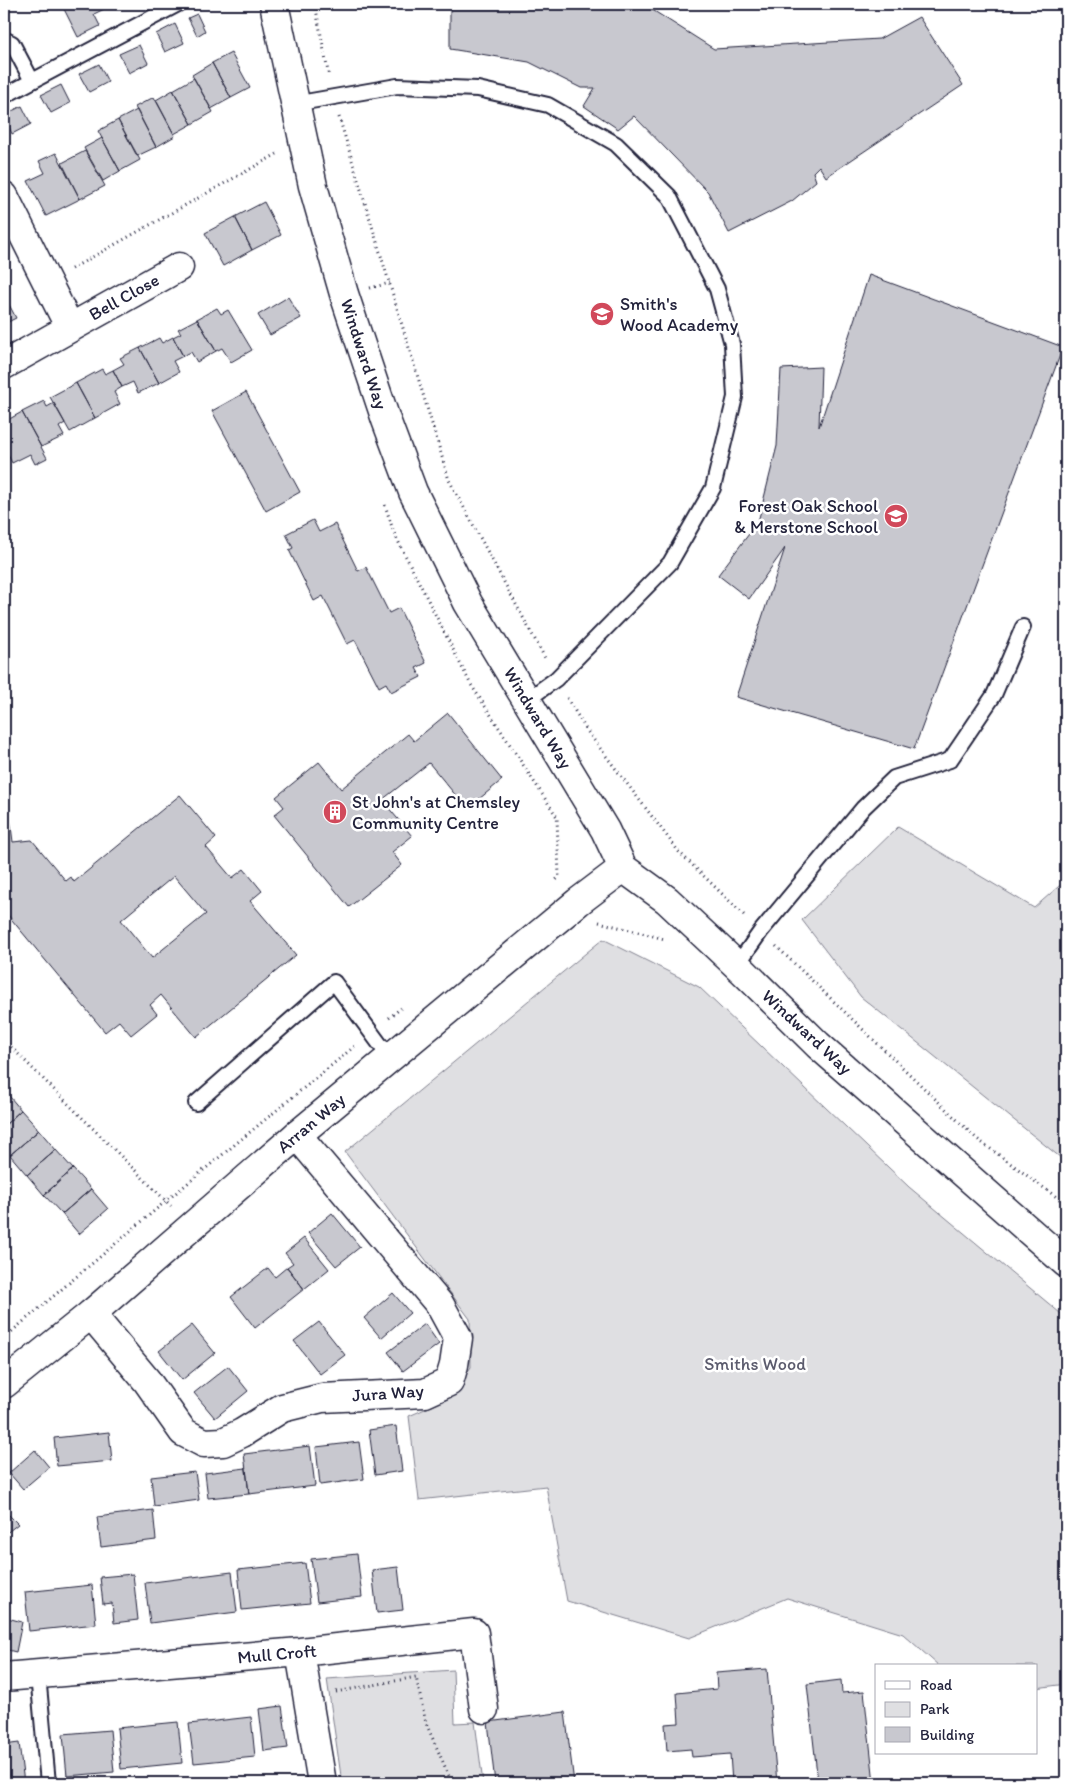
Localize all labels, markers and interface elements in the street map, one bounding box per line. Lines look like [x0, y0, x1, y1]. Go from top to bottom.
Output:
street label: Bell Close [85, 269, 163, 325]
place label: Smith's Wood Academy [620, 293, 739, 336]
street label: Windward Way [336, 296, 392, 413]
school or university icon: Smith's Wood Academy [589, 301, 615, 327]
place label: Forest Oak School & Merstone School [734, 495, 878, 538]
school or university icon: Forest Oak School & Merstone School [883, 503, 909, 529]
street label: Windward Way [499, 663, 577, 773]
place label: St John's at Chemsley Community Centre [352, 791, 521, 834]
building icon: St John's at Chemsley Community Centre [322, 799, 348, 825]
street label: Windward Way [757, 985, 857, 1080]
street label: Arran Way [273, 1088, 350, 1158]
park label: Smiths Wood [704, 1353, 806, 1375]
street label: Jura Way [351, 1379, 425, 1406]
street label: Mull Croft [236, 1640, 318, 1668]
legend [875, 1664, 1038, 1754]
text: Road [920, 1676, 953, 1694]
text: Park [920, 1700, 950, 1718]
text: Building [920, 1726, 974, 1744]

